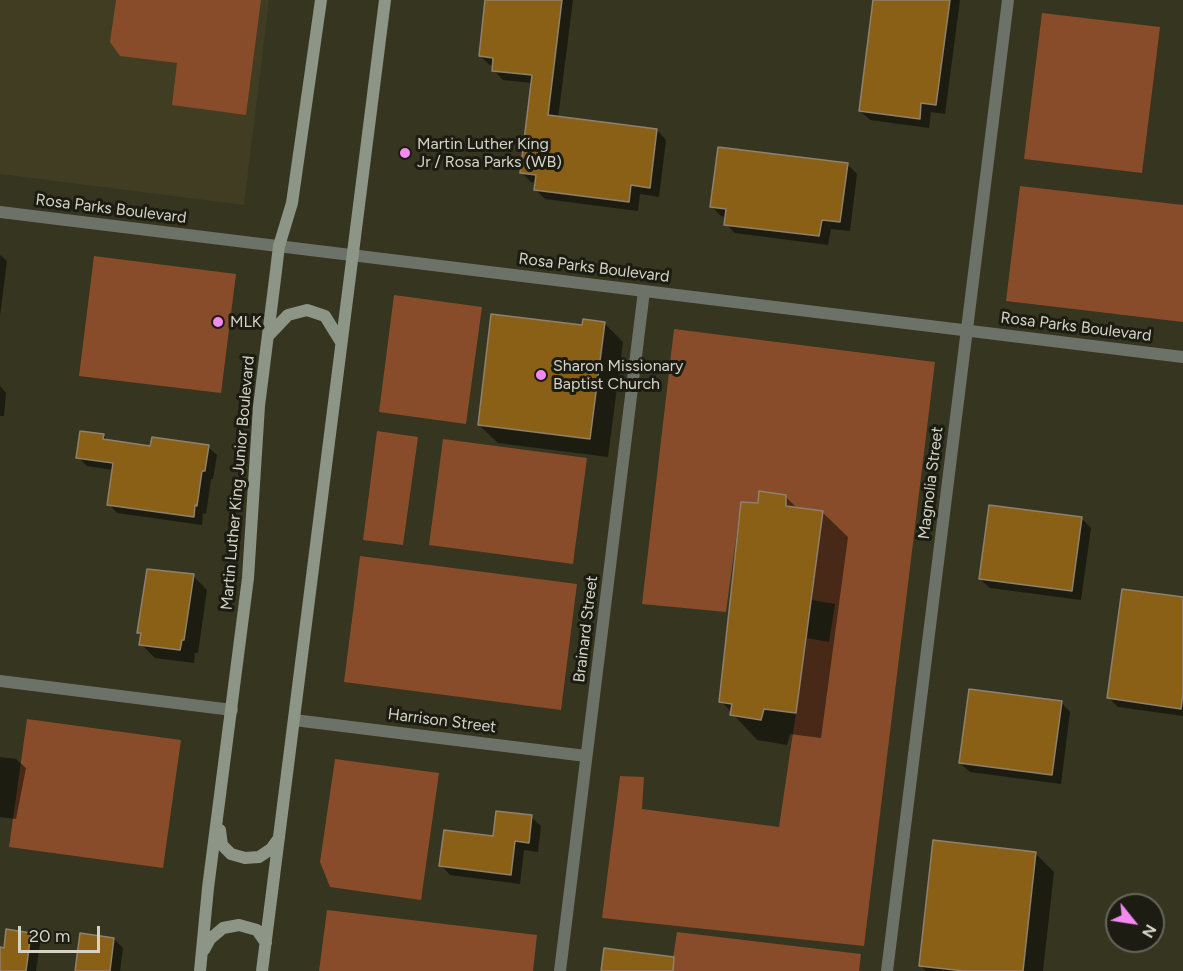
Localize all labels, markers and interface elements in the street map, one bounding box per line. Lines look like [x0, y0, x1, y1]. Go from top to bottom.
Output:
place label: Martin Luther King Jr / Rosa Parks (WB) [417, 134, 562, 172]
marker: Martin Luther King Jr / Rosa Parks (WB) [398, 146, 412, 160]
street label: Rosa Parks Boulevard [34, 190, 188, 228]
street label: Rosa Parks Boulevard [517, 249, 671, 287]
street label: Rosa Parks Boulevard [999, 308, 1153, 346]
place label: MLK [230, 312, 262, 332]
marker: MLK [211, 315, 225, 329]
street label: Martin Luther King Junior Boulevard [217, 355, 259, 611]
place label: Sharon Missionary Baptist Church [553, 356, 684, 394]
marker: Sharon Missionary Baptist Church [534, 368, 548, 382]
street label: Magnolia Street [915, 426, 947, 540]
street label: Brainard Street [570, 574, 602, 684]
street label: Harrison Street [387, 705, 497, 737]
north arrow [1105, 893, 1165, 953]
scale bar [21, 914, 104, 952]
text: N [1138, 921, 1161, 941]
text: 20 m [29, 925, 70, 947]

